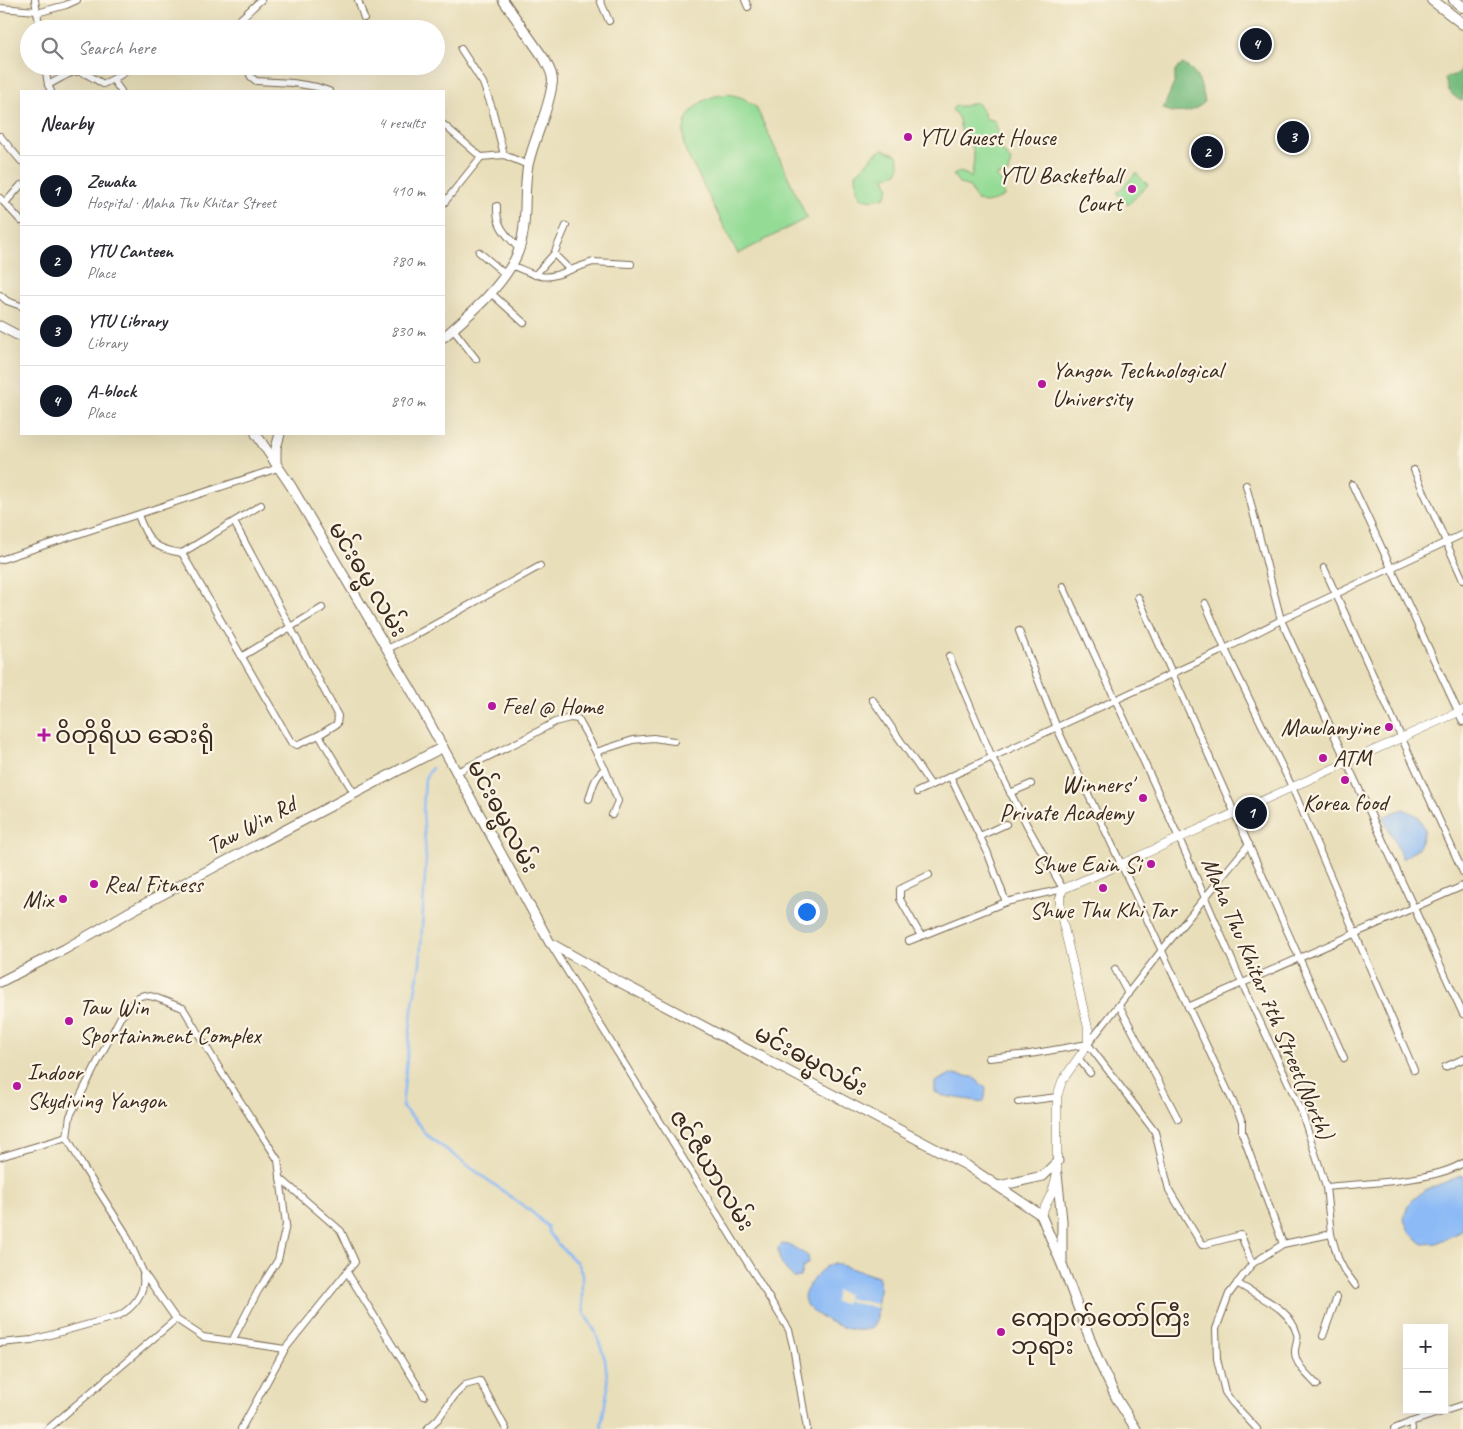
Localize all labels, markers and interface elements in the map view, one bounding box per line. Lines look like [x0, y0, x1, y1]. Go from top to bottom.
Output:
search box [20, 20, 445, 75]
pin: 4 [1240, 25, 1272, 63]
icon: search [38, 34, 66, 62]
text: Search here [78, 36, 155, 60]
text: Nearby [40, 110, 93, 136]
text: 4 results [378, 113, 425, 133]
pin: 3 [1277, 118, 1309, 156]
place label: YTU Guest House [918, 122, 1058, 152]
marker: YTU Guest House [902, 131, 914, 143]
pin: 2 [1191, 133, 1223, 171]
place label: YTU Basketball Court [998, 160, 1126, 218]
text: Zewaka [87, 169, 135, 193]
text: 1 [52, 181, 60, 201]
text: 410 m [391, 181, 425, 201]
marker: YTU Basketball Court [1126, 183, 1138, 195]
text: Hospital · Maha Thu Khitar Street [87, 193, 276, 213]
text: YTU Canteen [87, 239, 173, 263]
text: 2 [52, 251, 60, 271]
text: 780 m [391, 251, 425, 271]
text: Place [87, 263, 115, 283]
text: YTU Library [87, 309, 167, 333]
text: 3 [52, 321, 60, 341]
text: 830 m [391, 321, 425, 341]
text: Library [87, 333, 127, 353]
place label: Yangon Technological University [1052, 355, 1226, 413]
marker: Yangon Technological University [1036, 378, 1048, 390]
text: A-block [87, 379, 136, 403]
text: 4 [52, 391, 60, 411]
text: 890 m [391, 391, 425, 411]
text: Place [87, 403, 115, 423]
street label: မင်းဓမ္မ လမ်း [318, 515, 415, 645]
place label: Feel @ Home [502, 691, 605, 721]
marker: Feel @ Home [486, 700, 498, 712]
place label: Mawlamyine [1281, 712, 1381, 742]
place label: ဝိတိုရိယ ဆေးရုံ [55, 719, 214, 754]
marker: Mawlamyine [1383, 721, 1395, 733]
marker: ဝိတိုရိယ ဆေးရုံ [37, 728, 51, 742]
place label: ATM [1333, 743, 1373, 773]
marker: ATM [1317, 752, 1329, 764]
street label: မင်းဓမ္မလမ်း [457, 754, 546, 880]
place label: Winners' Private Academy [1000, 769, 1137, 827]
marker: Korea food [1339, 774, 1351, 786]
street label: Taw Win Rd [201, 787, 304, 861]
place label: Korea food [1303, 787, 1391, 817]
marker: Winners' Private Academy [1137, 792, 1149, 804]
pin: 1 [1235, 794, 1267, 832]
place label: Shwe Eain Si [1032, 849, 1144, 879]
street label: Maha Thu Khitar 7th Street(North) [1195, 852, 1342, 1145]
marker: Shwe Eain Si [1145, 858, 1157, 870]
place label: Real Fitness [104, 869, 204, 899]
marker: Real Fitness [88, 878, 100, 890]
marker: Shwe Thu Khi Tar [1097, 882, 1109, 894]
place label: Mix [23, 884, 55, 914]
marker: Mix [57, 893, 69, 905]
place label: Shwe Thu Khi Tar [1029, 895, 1179, 925]
your location [794, 899, 820, 925]
place label: Taw Win Sportainment Complex [79, 992, 262, 1050]
marker: Taw Win Sportainment Complex [63, 1015, 75, 1027]
street label: မင်းဓမ္မလမ်း [747, 1017, 873, 1106]
place label: Indoor Skydiving Yangon [27, 1057, 168, 1115]
marker: Indoor Skydiving Yangon [11, 1080, 23, 1092]
street label: ဇင်ဇီယာလမ်း [663, 1103, 762, 1236]
place label: ကျောက်တော်ကြီး ဘုရား [1011, 1302, 1190, 1365]
map controls [1403, 1324, 1448, 1414]
button: + [1403, 1324, 1448, 1369]
marker: ကျောက်တော်ကြီး ဘုရား [995, 1326, 1007, 1338]
button: − [1403, 1369, 1448, 1414]

